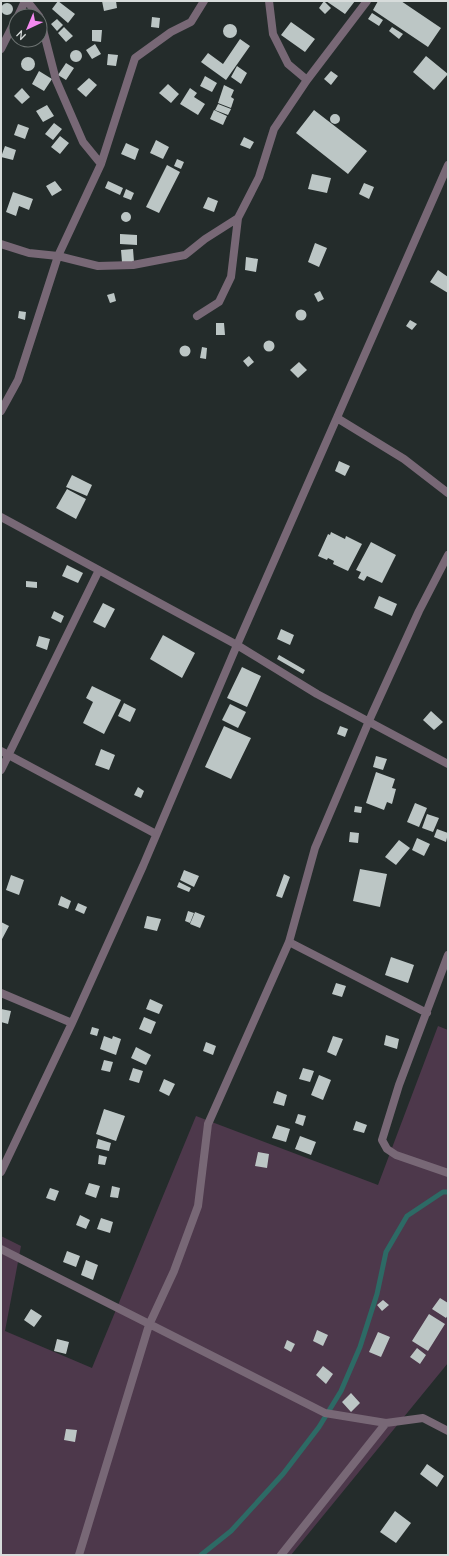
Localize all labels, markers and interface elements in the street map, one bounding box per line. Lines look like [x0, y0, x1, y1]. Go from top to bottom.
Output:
north arrow [8, 8, 48, 48]
text: N [13, 27, 29, 43]

